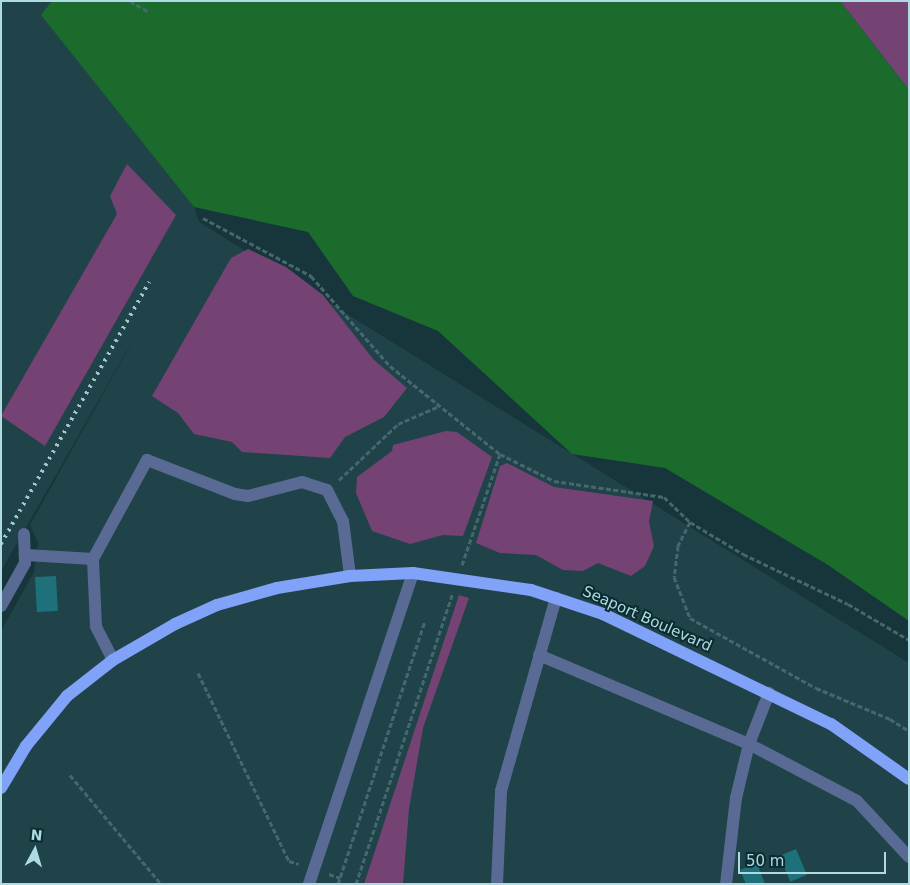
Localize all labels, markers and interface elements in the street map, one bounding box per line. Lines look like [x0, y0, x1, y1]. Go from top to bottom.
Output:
street label: Seaport Boulevard [580, 582, 714, 656]
north arrow [10, 825, 60, 875]
text: N [30, 827, 43, 844]
scale bar [740, 842, 888, 874]
text: 50 m [746, 852, 784, 870]

